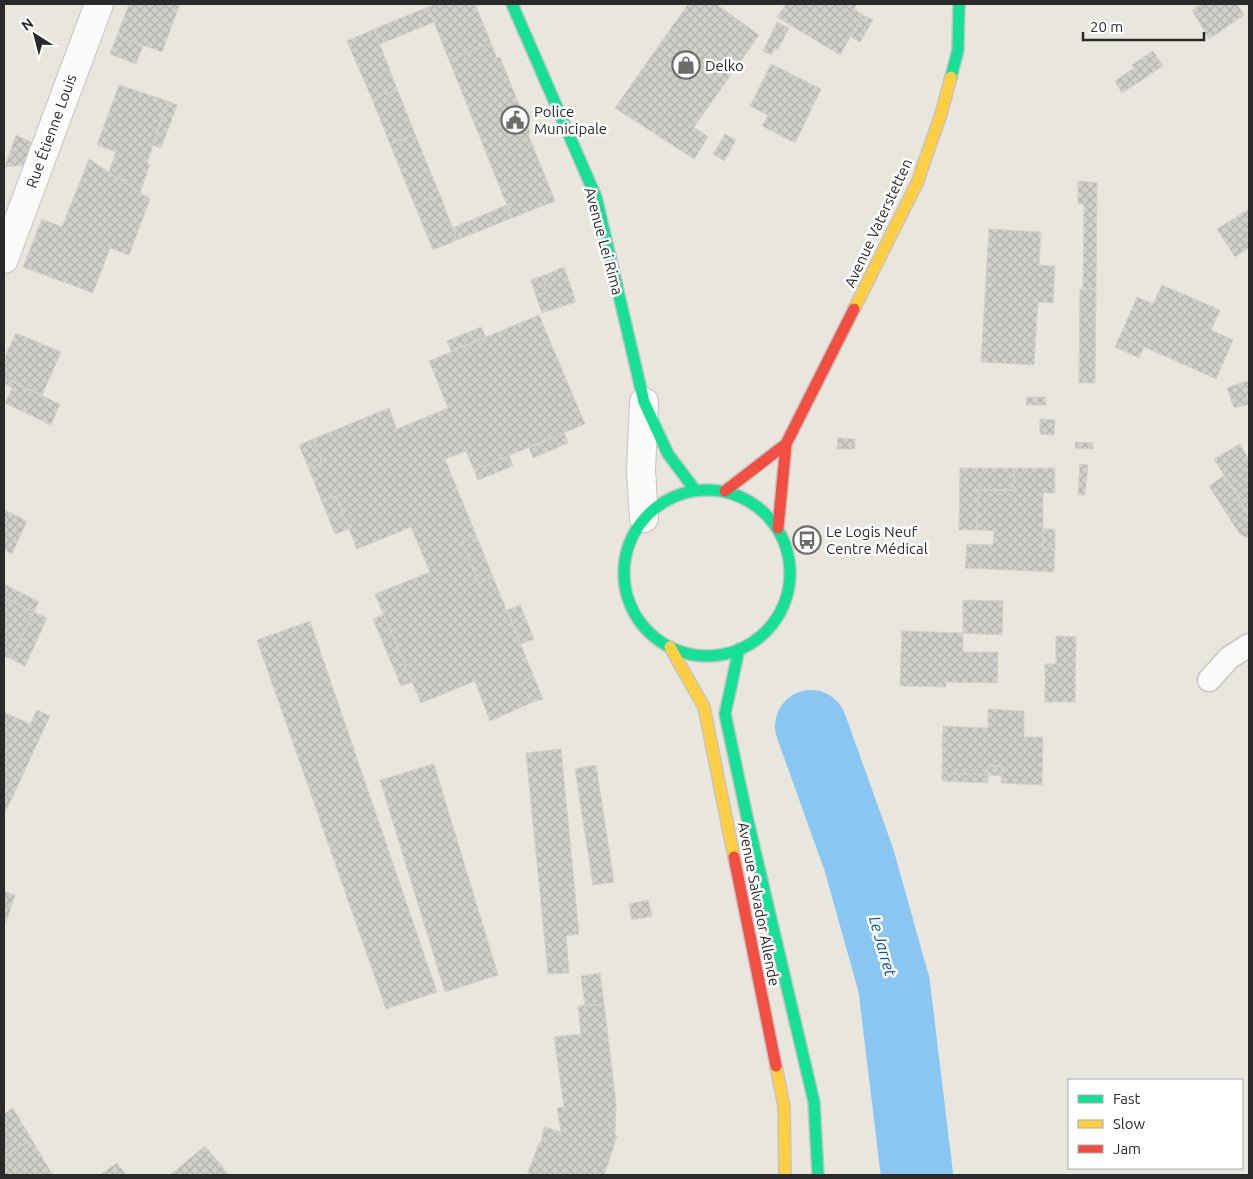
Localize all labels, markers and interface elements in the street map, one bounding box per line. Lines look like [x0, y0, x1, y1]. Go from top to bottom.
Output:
north arrow [10, 10, 60, 60]
scale bar [1083, 10, 1204, 42]
text: N [18, 15, 36, 34]
text: 20 m [1090, 18, 1123, 35]
shop icon: Delko [671, 50, 701, 80]
place label: Delko [705, 57, 744, 74]
street label: Rue Étienne Louis [23, 72, 79, 190]
place label: Police Municipale [534, 103, 607, 137]
public building icon: Police Municipale [500, 105, 530, 135]
street label: Avenue Vaterstetten [841, 156, 915, 290]
street label: Avenue Lei Rima [581, 185, 627, 297]
place label: Le Logis Neuf Centre Médical [826, 523, 928, 557]
bus stop icon: Le Logis Neuf Centre Médical [792, 525, 822, 555]
street label: Avenue Salvador Allende [735, 821, 783, 987]
water label: Le Jarret [866, 914, 900, 979]
legend [1068, 1079, 1243, 1169]
text: Fast [1113, 1090, 1141, 1107]
text: Slow [1113, 1115, 1146, 1132]
text: Jam [1113, 1140, 1141, 1157]

